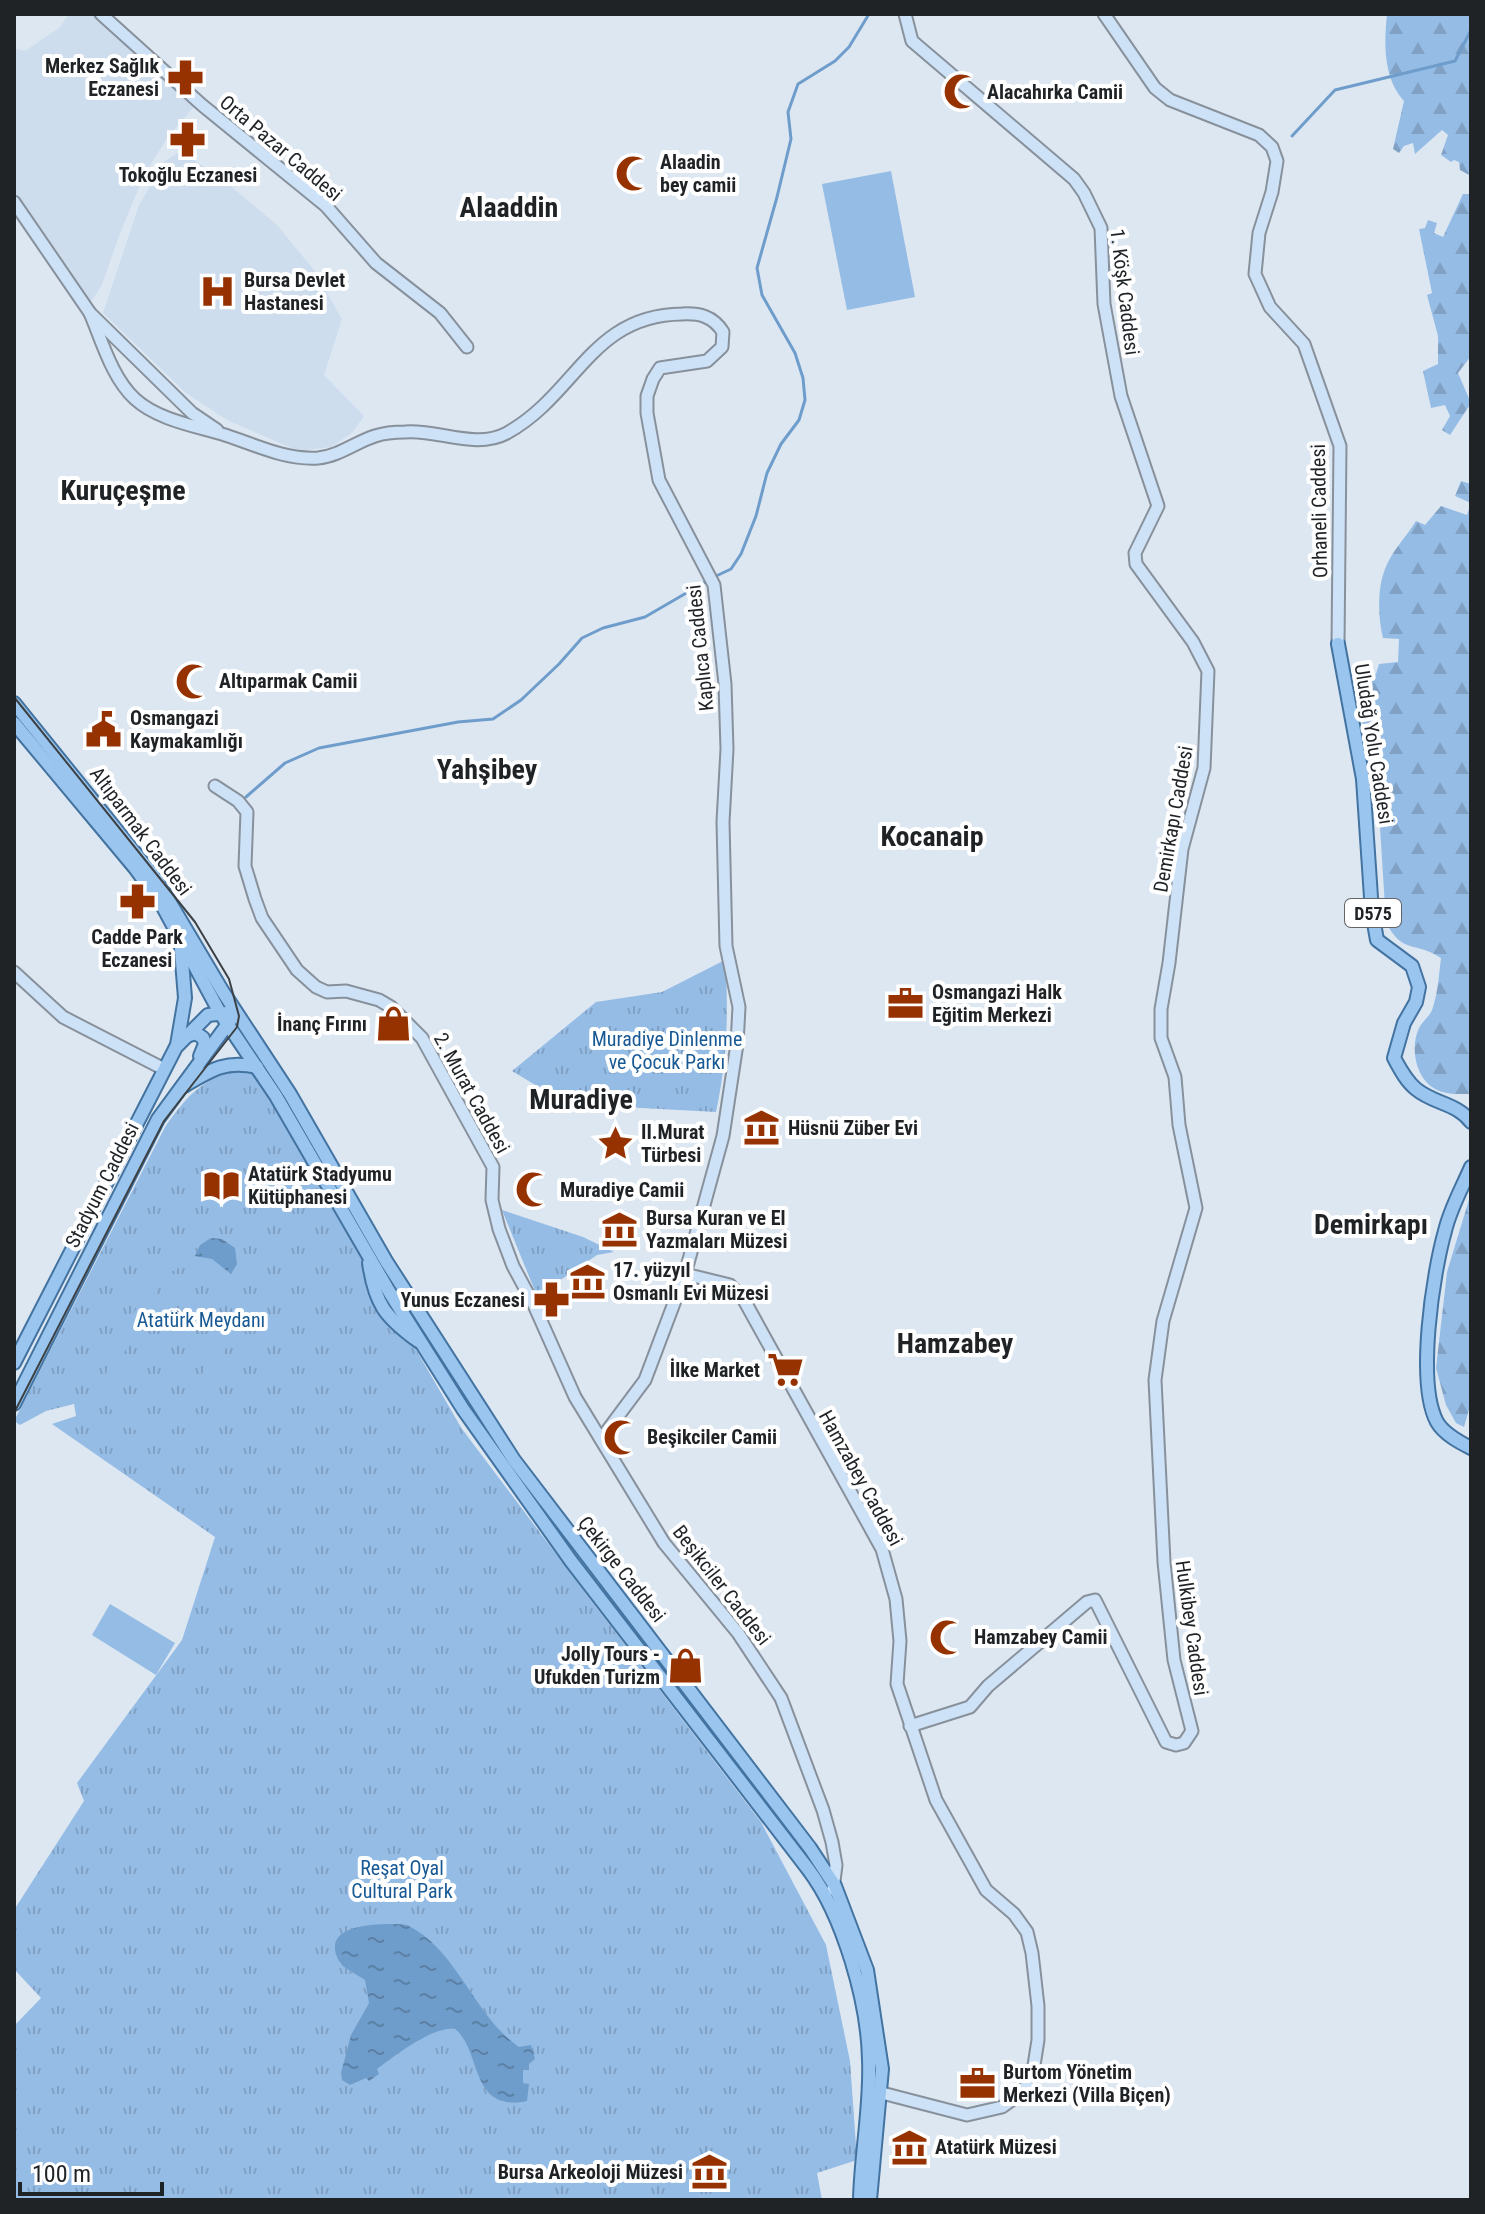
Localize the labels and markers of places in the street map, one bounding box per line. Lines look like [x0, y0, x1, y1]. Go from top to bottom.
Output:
place label: Merkez Sağlık Eczanesi [45, 54, 159, 101]
pharmacy icon: Merkez Sağlık Eczanesi [166, 58, 204, 96]
mosque icon: Alacahırka Camii [942, 73, 980, 111]
place label: Alacahırka Camii [987, 80, 1123, 104]
pharmacy icon: Tokoğlu Eczanesi [169, 121, 207, 159]
place label: Alaadin bey camii [660, 150, 736, 197]
mosque icon: Alaadin bey camii [615, 155, 653, 193]
place label: Tokoğlu Eczanesi [119, 163, 257, 187]
place label: Bursa Devlet Hastanesi [244, 268, 345, 315]
hospital icon: Bursa Devlet Hastanesi [199, 273, 237, 311]
mosque icon: Altıparmak Camii [174, 662, 212, 700]
place label: Altıparmak Camii [219, 669, 357, 693]
place label: Osmangazi Kaymakamlığı [130, 706, 243, 753]
public building icon: Osmangazi Kaymakamlığı [85, 711, 123, 749]
pharmacy icon: Cadde Park Eczanesi [118, 883, 156, 921]
place label: Cadde Park Eczanesi [91, 925, 183, 972]
place label: Osmangazi Halk Eğitim Merkezi [932, 980, 1062, 1027]
office icon: Osmangazi Halk Eğitim Merkezi [887, 984, 925, 1022]
shop icon: İnanç Fırını [374, 1005, 412, 1043]
place label: İnanç Fırını [277, 1012, 367, 1036]
museum icon: Hüsnü Züber Evi [743, 1109, 781, 1147]
place label: Hüsnü Züber Evi [788, 1116, 918, 1140]
place label: II.Murat Türbesi [641, 1120, 705, 1167]
place icon: II.Murat Türbesi [596, 1124, 634, 1162]
place label: Atatürk Stadyumu Kütüphanesi [248, 1162, 392, 1209]
library icon: Atatürk Stadyumu Kütüphanesi [203, 1167, 241, 1205]
mosque icon: Muradiye Camii [515, 1171, 553, 1209]
place label: Muradiye Camii [560, 1178, 684, 1202]
place label: Bursa Kuran ve El Yazmaları Müzesi [646, 1206, 787, 1253]
museum icon: Bursa Kuran ve El Yazmaları Müzesi [601, 1211, 639, 1249]
place label: 17. yüzyıl Osmanlı Evi Müzesi [613, 1258, 769, 1305]
museum icon: 17. yüzyıl Osmanlı Evi Müzesi [568, 1263, 606, 1301]
pharmacy icon: Yunus Eczanesi [532, 1281, 570, 1319]
place label: Yunus Eczanesi [400, 1288, 525, 1312]
supermarket icon: İlke Market [767, 1351, 805, 1389]
place label: İlke Market [670, 1358, 760, 1382]
mosque icon: Beşikciler Camii [602, 1418, 640, 1456]
place label: Beşikciler Camii [647, 1425, 777, 1449]
mosque icon: Hamzabey Camii [929, 1618, 967, 1656]
place label: Hamzabey Camii [974, 1625, 1108, 1649]
place label: Jolly Tours - Ufukden Turizm [534, 1642, 660, 1689]
shop icon: Jolly Tours - Ufukden Turizm [667, 1646, 705, 1684]
place label: Burtom Yönetim Merkezi (Villa Biçen) [1003, 2060, 1171, 2107]
office icon: Burtom Yönetim Merkezi (Villa Biçen) [958, 2064, 996, 2102]
museum icon: Atatürk Müzesi [890, 2128, 928, 2166]
place label: Atatürk Müzesi [935, 2135, 1057, 2159]
museum icon: Bursa Arkeoloji Müzesi [690, 2153, 728, 2191]
place label: Bursa Arkeoloji Müzesi [498, 2160, 683, 2184]

